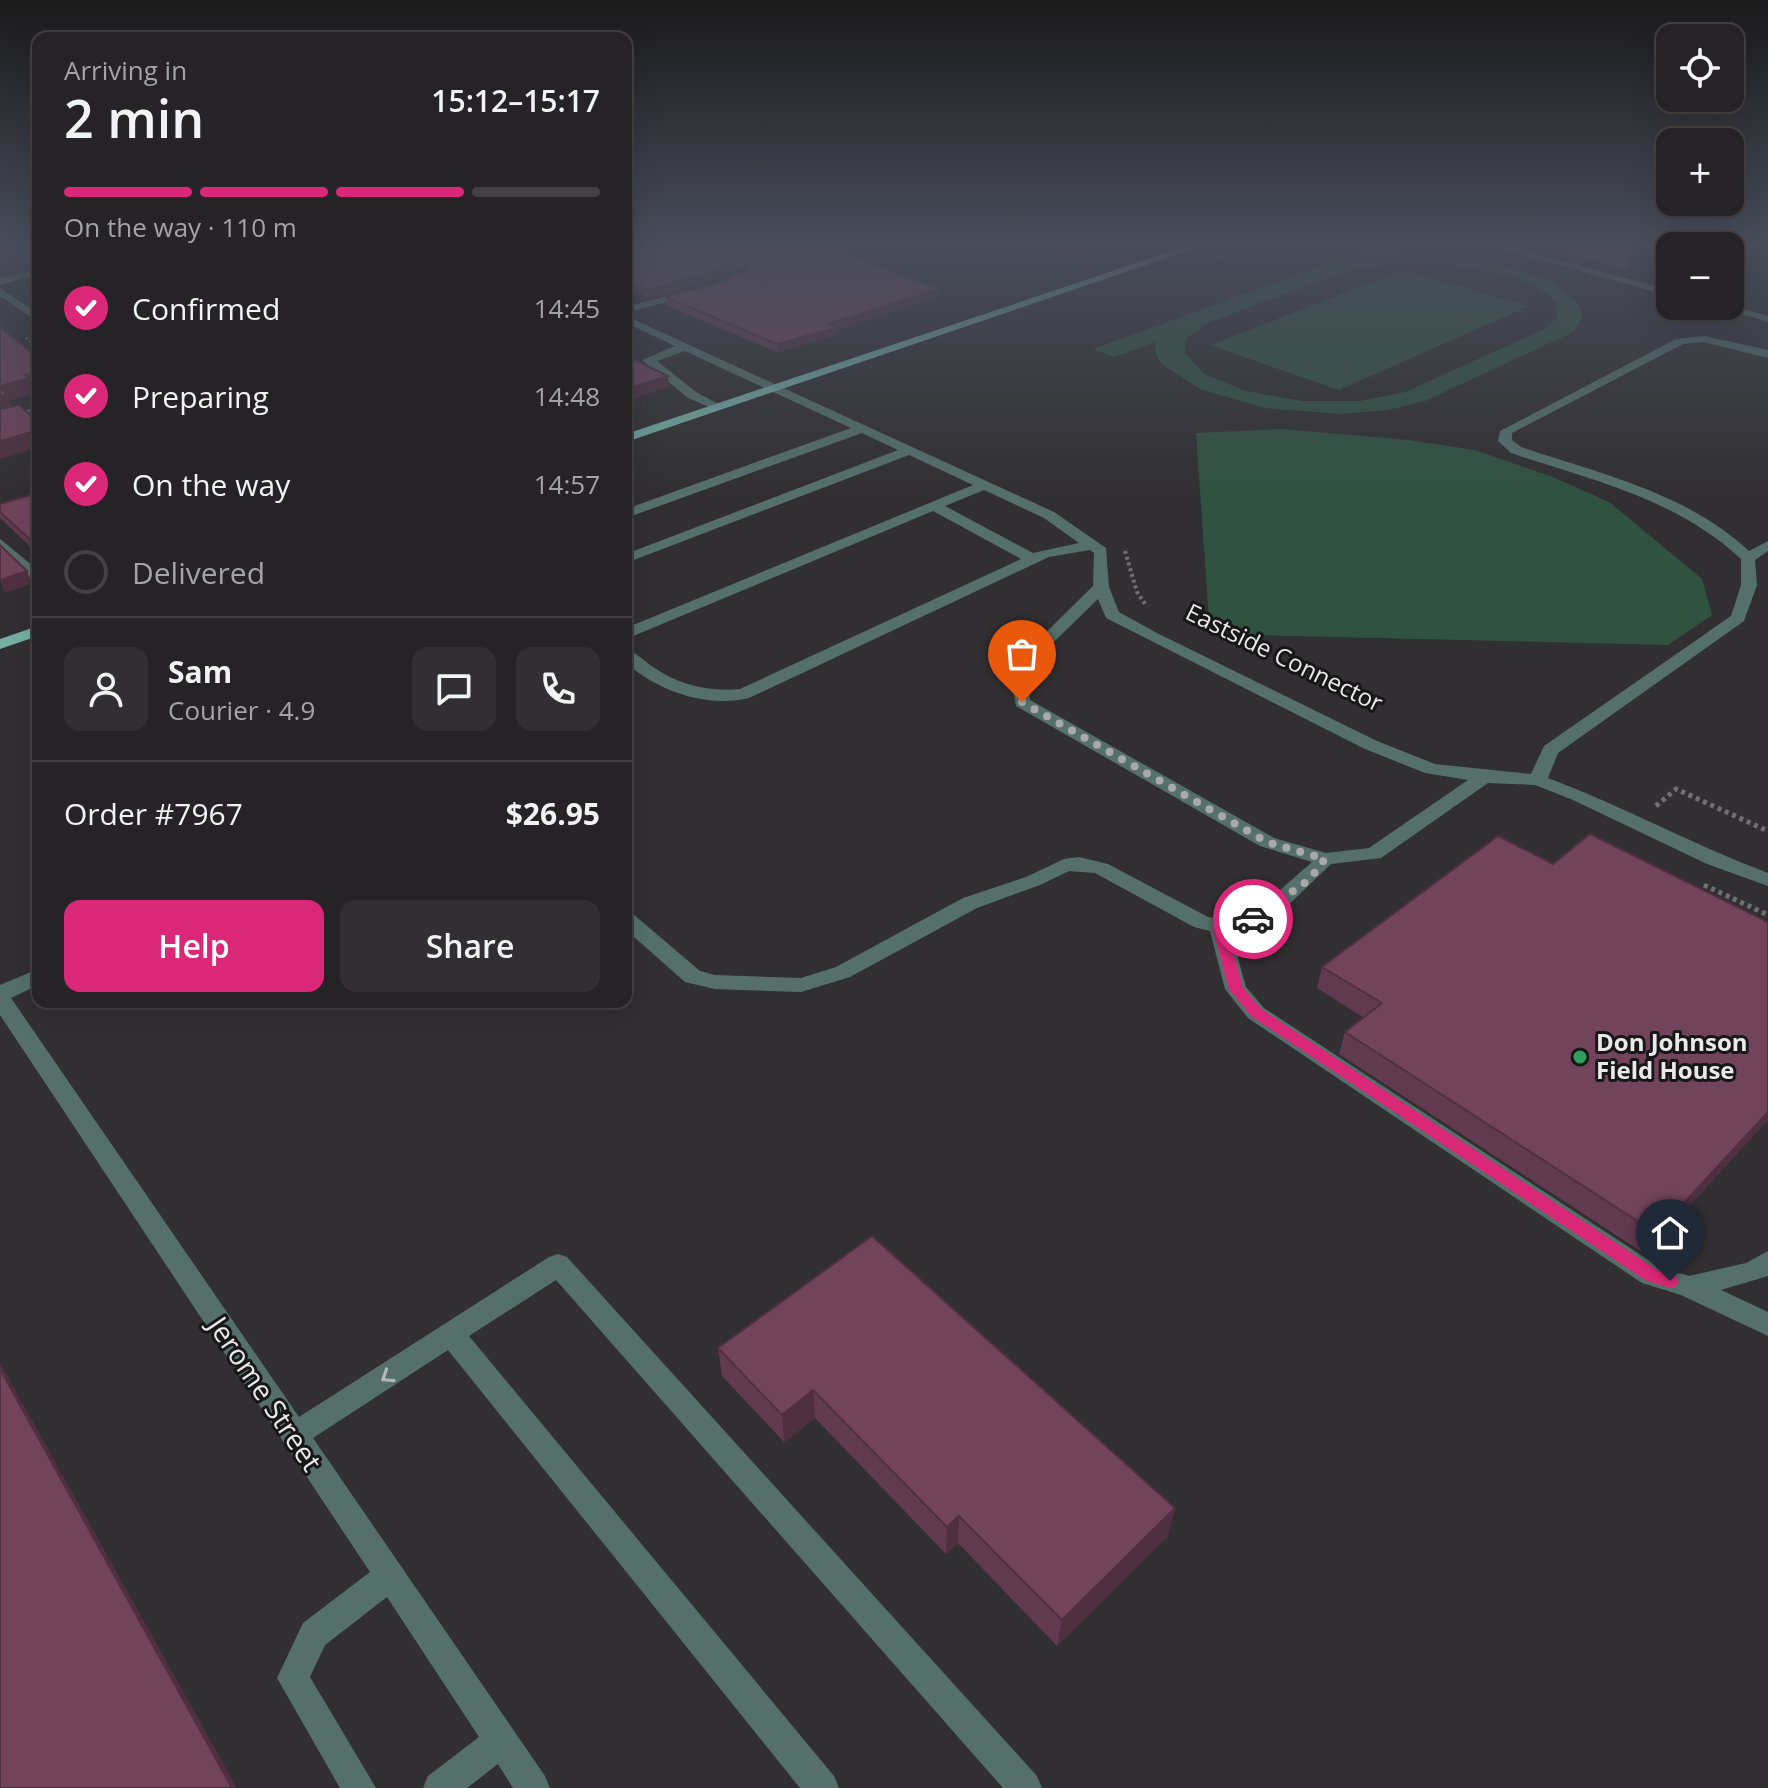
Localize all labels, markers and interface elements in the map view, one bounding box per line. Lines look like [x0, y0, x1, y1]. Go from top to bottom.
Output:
map controls [1656, 24, 1744, 320]
button: locate [1656, 24, 1744, 112]
text: Arriving in [64, 52, 187, 88]
text: 15:12–15:17 [431, 80, 600, 121]
text: 2 min [64, 82, 204, 153]
button: + [1656, 128, 1744, 216]
text: On the way · 110 m [64, 209, 297, 245]
button: − [1656, 232, 1744, 320]
icon: check [64, 286, 108, 330]
text: Confirmed [132, 288, 280, 329]
text: 14:45 [534, 290, 600, 326]
icon: check [64, 374, 108, 418]
text: Preparing [132, 376, 269, 417]
text: 14:48 [534, 378, 600, 414]
icon: check [64, 462, 108, 506]
text: On the way [132, 464, 290, 505]
text: 14:57 [534, 466, 600, 502]
text: Delivered [132, 552, 265, 593]
street label: Eastside Connector [1181, 595, 1389, 719]
pin [988, 620, 1056, 702]
icon: bag [1000, 632, 1044, 676]
button: person [64, 647, 148, 731]
button: chat [412, 647, 496, 731]
button: phone [516, 647, 600, 731]
text: Sam [168, 651, 232, 692]
text: Courier · 4.9 [168, 692, 315, 728]
text: Order #7967 [64, 793, 243, 834]
text: $26.95 [506, 793, 600, 834]
courier [1213, 879, 1293, 959]
icon: car [1231, 897, 1275, 941]
button: Help [64, 900, 324, 992]
button: Share [340, 900, 600, 992]
place label: Don Johnson Field House [1596, 1025, 1748, 1086]
marker: Don Johnson Field House [1571, 1048, 1589, 1066]
pin [1636, 1199, 1704, 1281]
icon: home [1648, 1211, 1692, 1255]
street label: Jerome Street [198, 1306, 332, 1478]
one-way arrow [381, 1368, 395, 1383]

